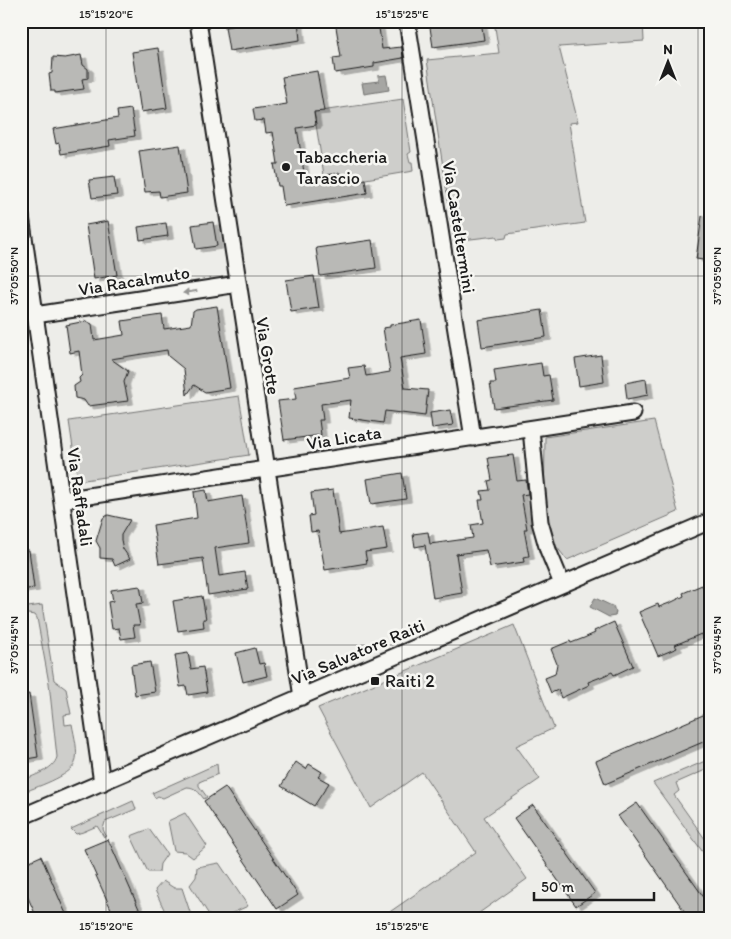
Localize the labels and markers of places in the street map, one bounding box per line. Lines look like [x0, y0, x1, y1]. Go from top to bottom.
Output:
place label: Tabaccheria Tarascio [296, 146, 387, 189]
marker: Tabaccheria Tarascio [280, 161, 292, 173]
place label: Raiti 2 [385, 670, 435, 692]
marker: Raiti 2 [369, 675, 381, 687]

